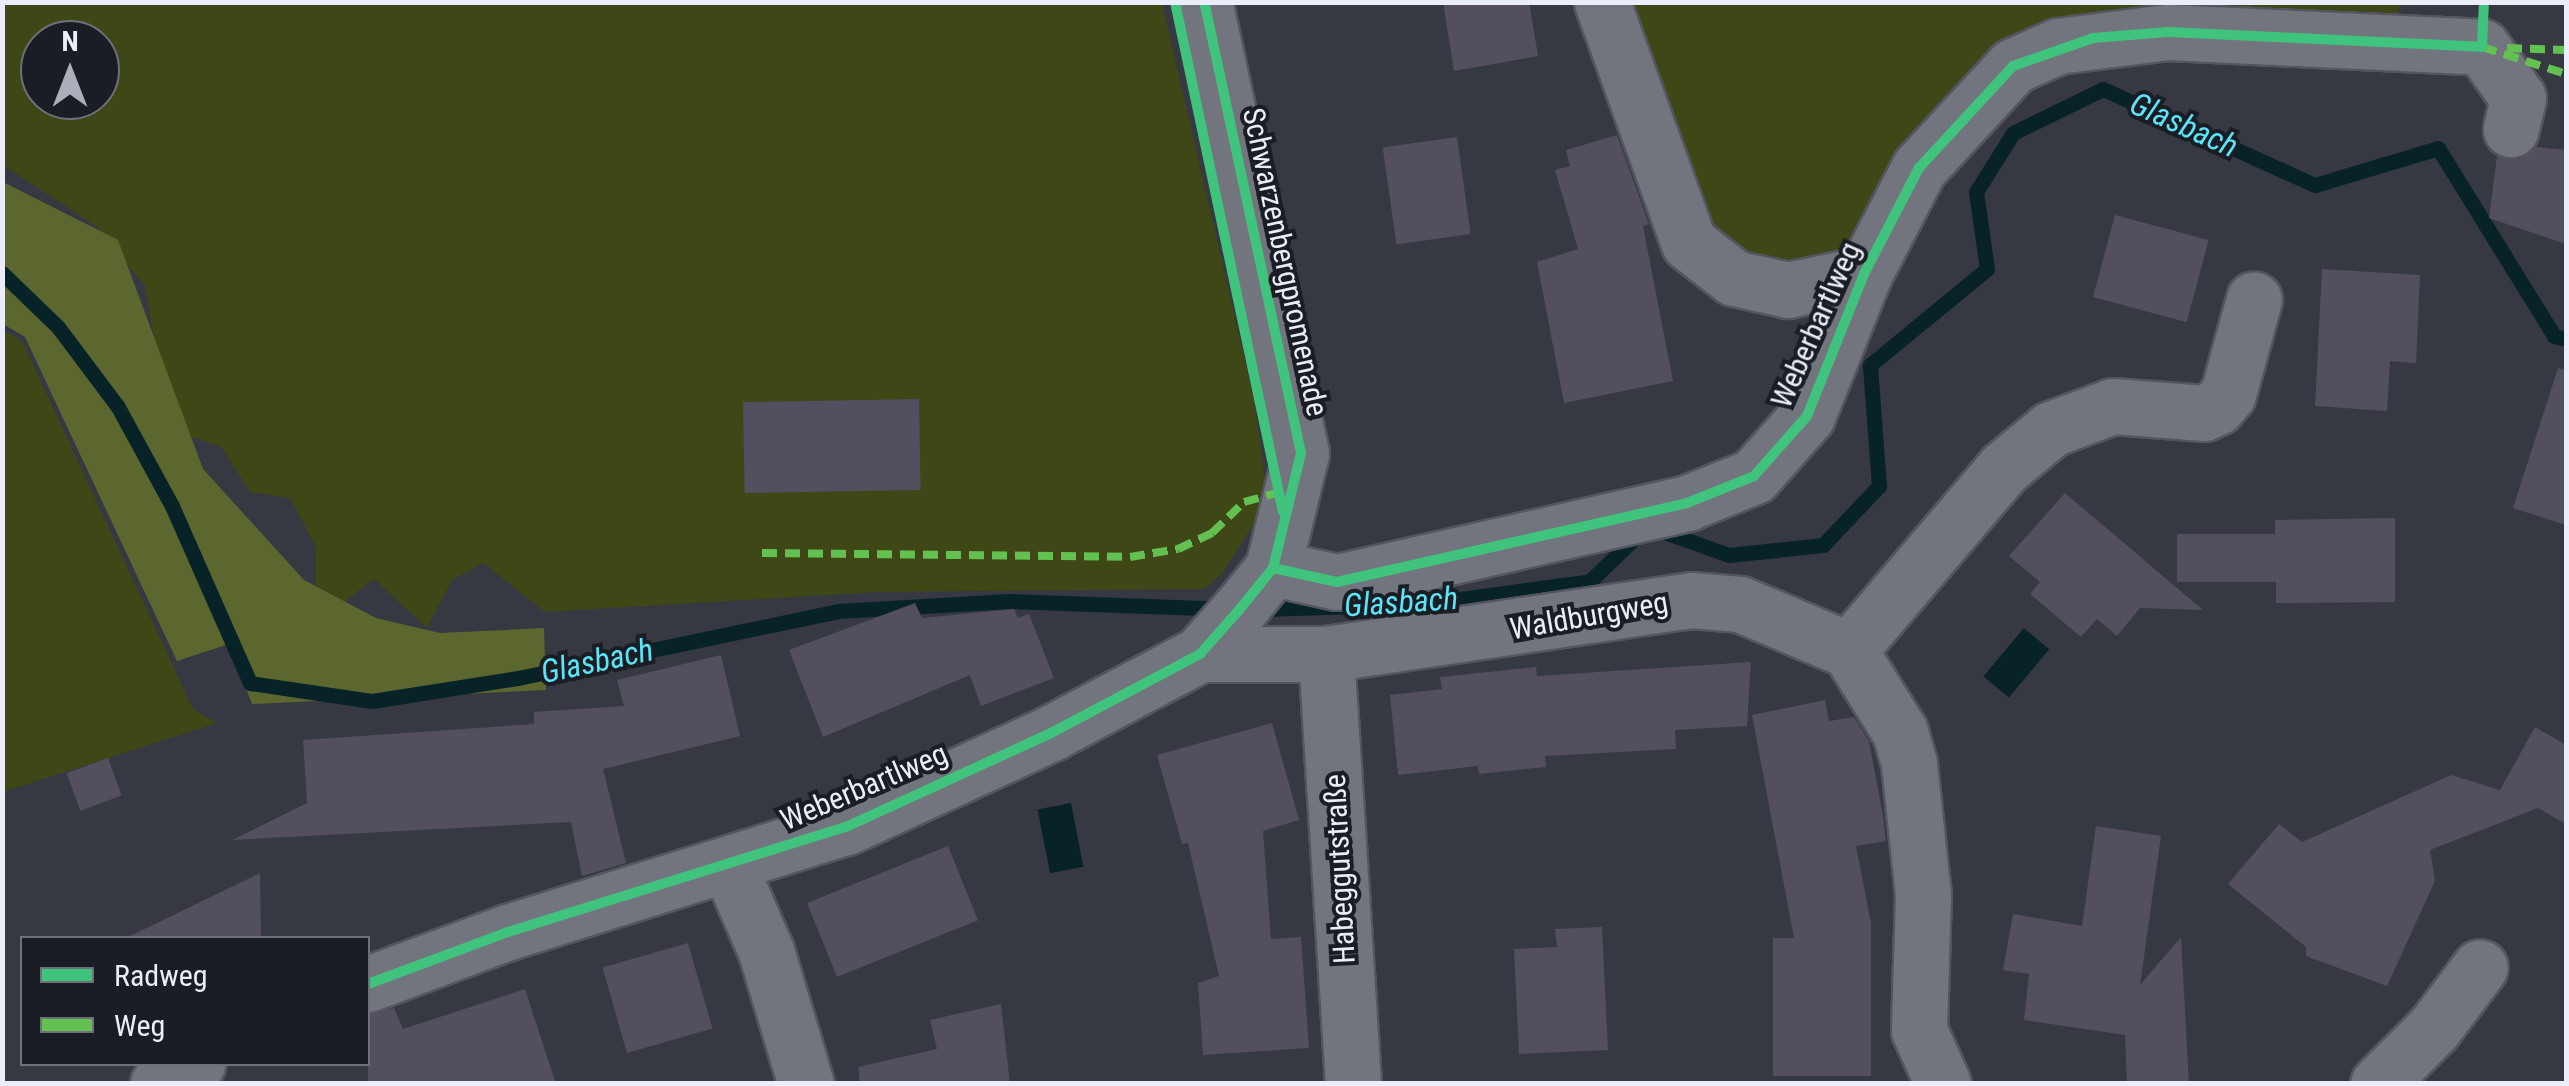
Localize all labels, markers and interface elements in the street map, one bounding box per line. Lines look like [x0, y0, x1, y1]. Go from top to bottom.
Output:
north arrow [20, 20, 120, 120]
text: N [61, 25, 79, 58]
water label: Glasbach [2124, 84, 2244, 166]
street label: Schwarzenbergpromenade [1235, 105, 1335, 419]
street label: Weberbartlweg [1763, 237, 1869, 413]
water label: Glasbach [1343, 579, 1459, 625]
street label: Waldburgweg [1507, 584, 1671, 648]
water label: Glasbach [537, 630, 657, 692]
street label: Weberbartlweg [775, 736, 953, 838]
street label: Habeggutstraße [1317, 773, 1363, 965]
legend [20, 936, 370, 1066]
text: Radweg [114, 958, 208, 993]
text: Weg [114, 1008, 165, 1043]

